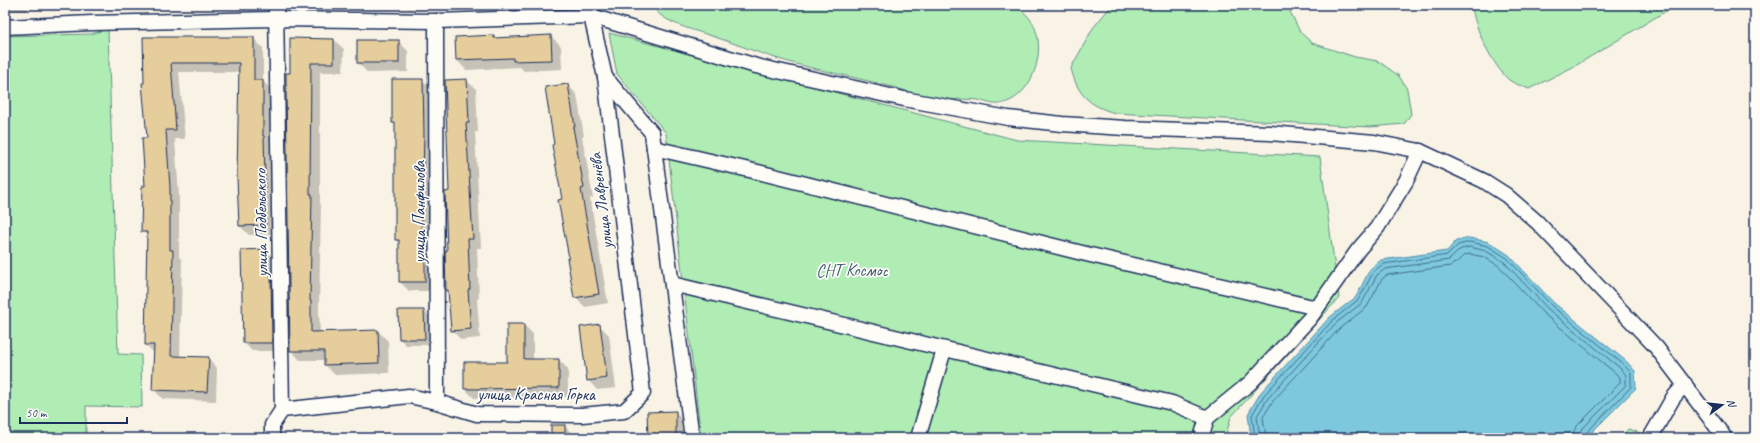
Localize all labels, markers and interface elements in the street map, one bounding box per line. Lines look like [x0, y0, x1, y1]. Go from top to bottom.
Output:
street label: улица Лавренёва [585, 150, 617, 251]
street label: улица Панфилова [409, 159, 430, 264]
street label: улица Подбельского [250, 168, 272, 278]
park label: СНТ Космос [816, 260, 888, 281]
street label: улица Красная Горка [476, 384, 596, 405]
north arrow [1702, 385, 1742, 425]
text: N [1724, 397, 1740, 410]
scale bar [20, 399, 127, 425]
text: 50 m [26, 405, 48, 421]

